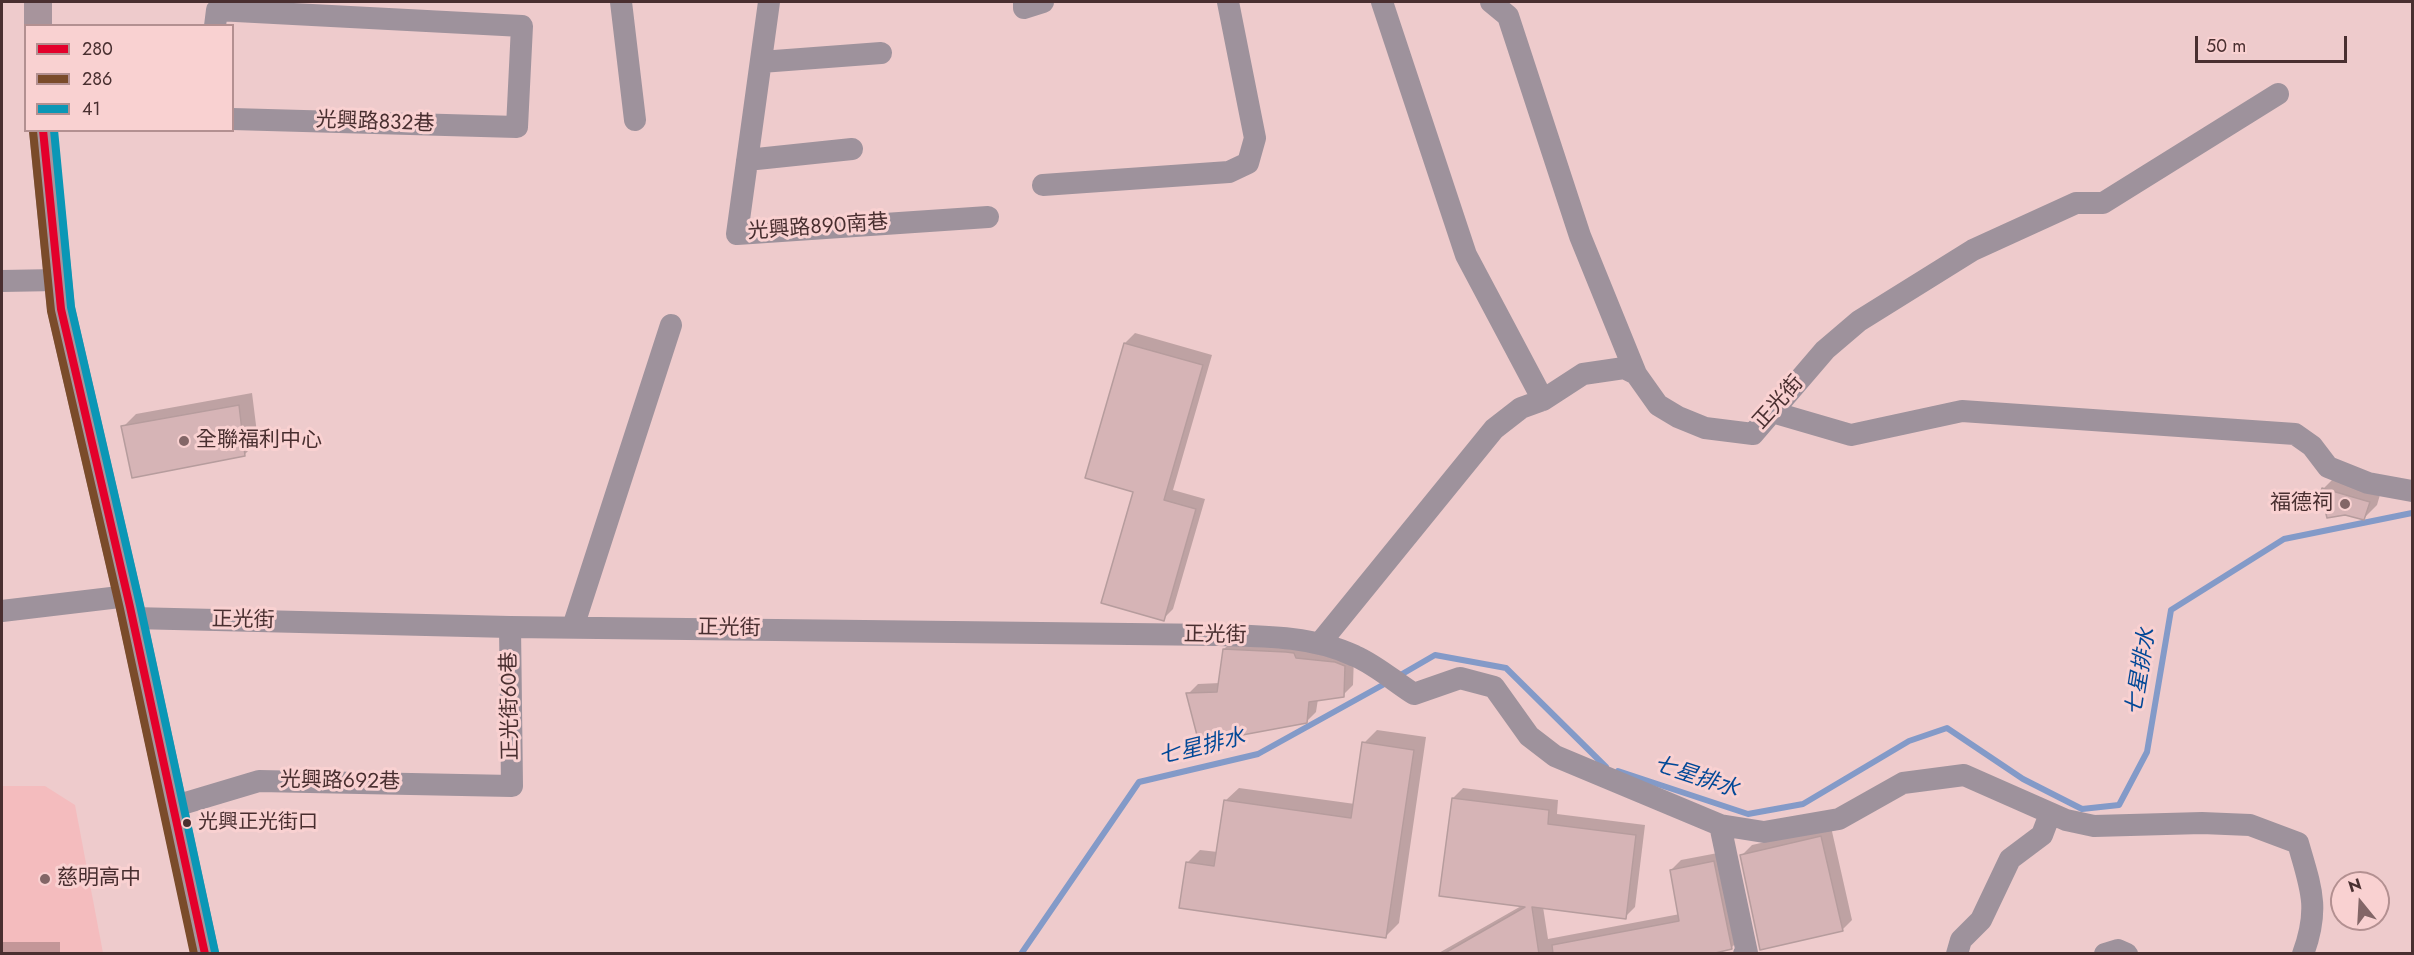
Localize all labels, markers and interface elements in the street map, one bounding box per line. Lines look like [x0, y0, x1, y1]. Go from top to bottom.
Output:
legend [24, 24, 234, 132]
scale bar [2198, 24, 2350, 62]
text: 50 m [2206, 33, 2246, 59]
text: 280 [82, 36, 113, 62]
text: 286 [82, 66, 112, 92]
text: 41 [82, 96, 101, 122]
street label: 光興路832巷 [315, 108, 435, 138]
street label: 光興路890南巷 [747, 211, 889, 245]
street label: 正光街 [1749, 371, 1809, 435]
place label: 全聯福利中心 [196, 428, 322, 454]
marker: 全聯福利中心 [177, 434, 191, 448]
place label: 福德祠 [2270, 491, 2333, 517]
marker: 福德祠 [2338, 497, 2352, 511]
street label: 正光街 [211, 608, 275, 634]
street label: 正光街 [697, 616, 761, 642]
street label: 正光街 [1183, 623, 1247, 649]
water label: 七星排水 [2122, 626, 2162, 718]
street label: 正光街60巷 [497, 651, 525, 761]
water label: 七星排水 [1156, 725, 1248, 771]
water label: 七星排水 [1650, 752, 1742, 804]
street label: 光興路692巷 [280, 768, 400, 796]
place label: 光興正光街口 [198, 811, 318, 835]
marker: 光興正光街口 [181, 817, 193, 829]
place label: 慈明高中 [57, 866, 141, 892]
north arrow [2330, 871, 2390, 931]
marker: 慈明高中 [38, 872, 52, 886]
text: N [2345, 872, 2365, 898]

